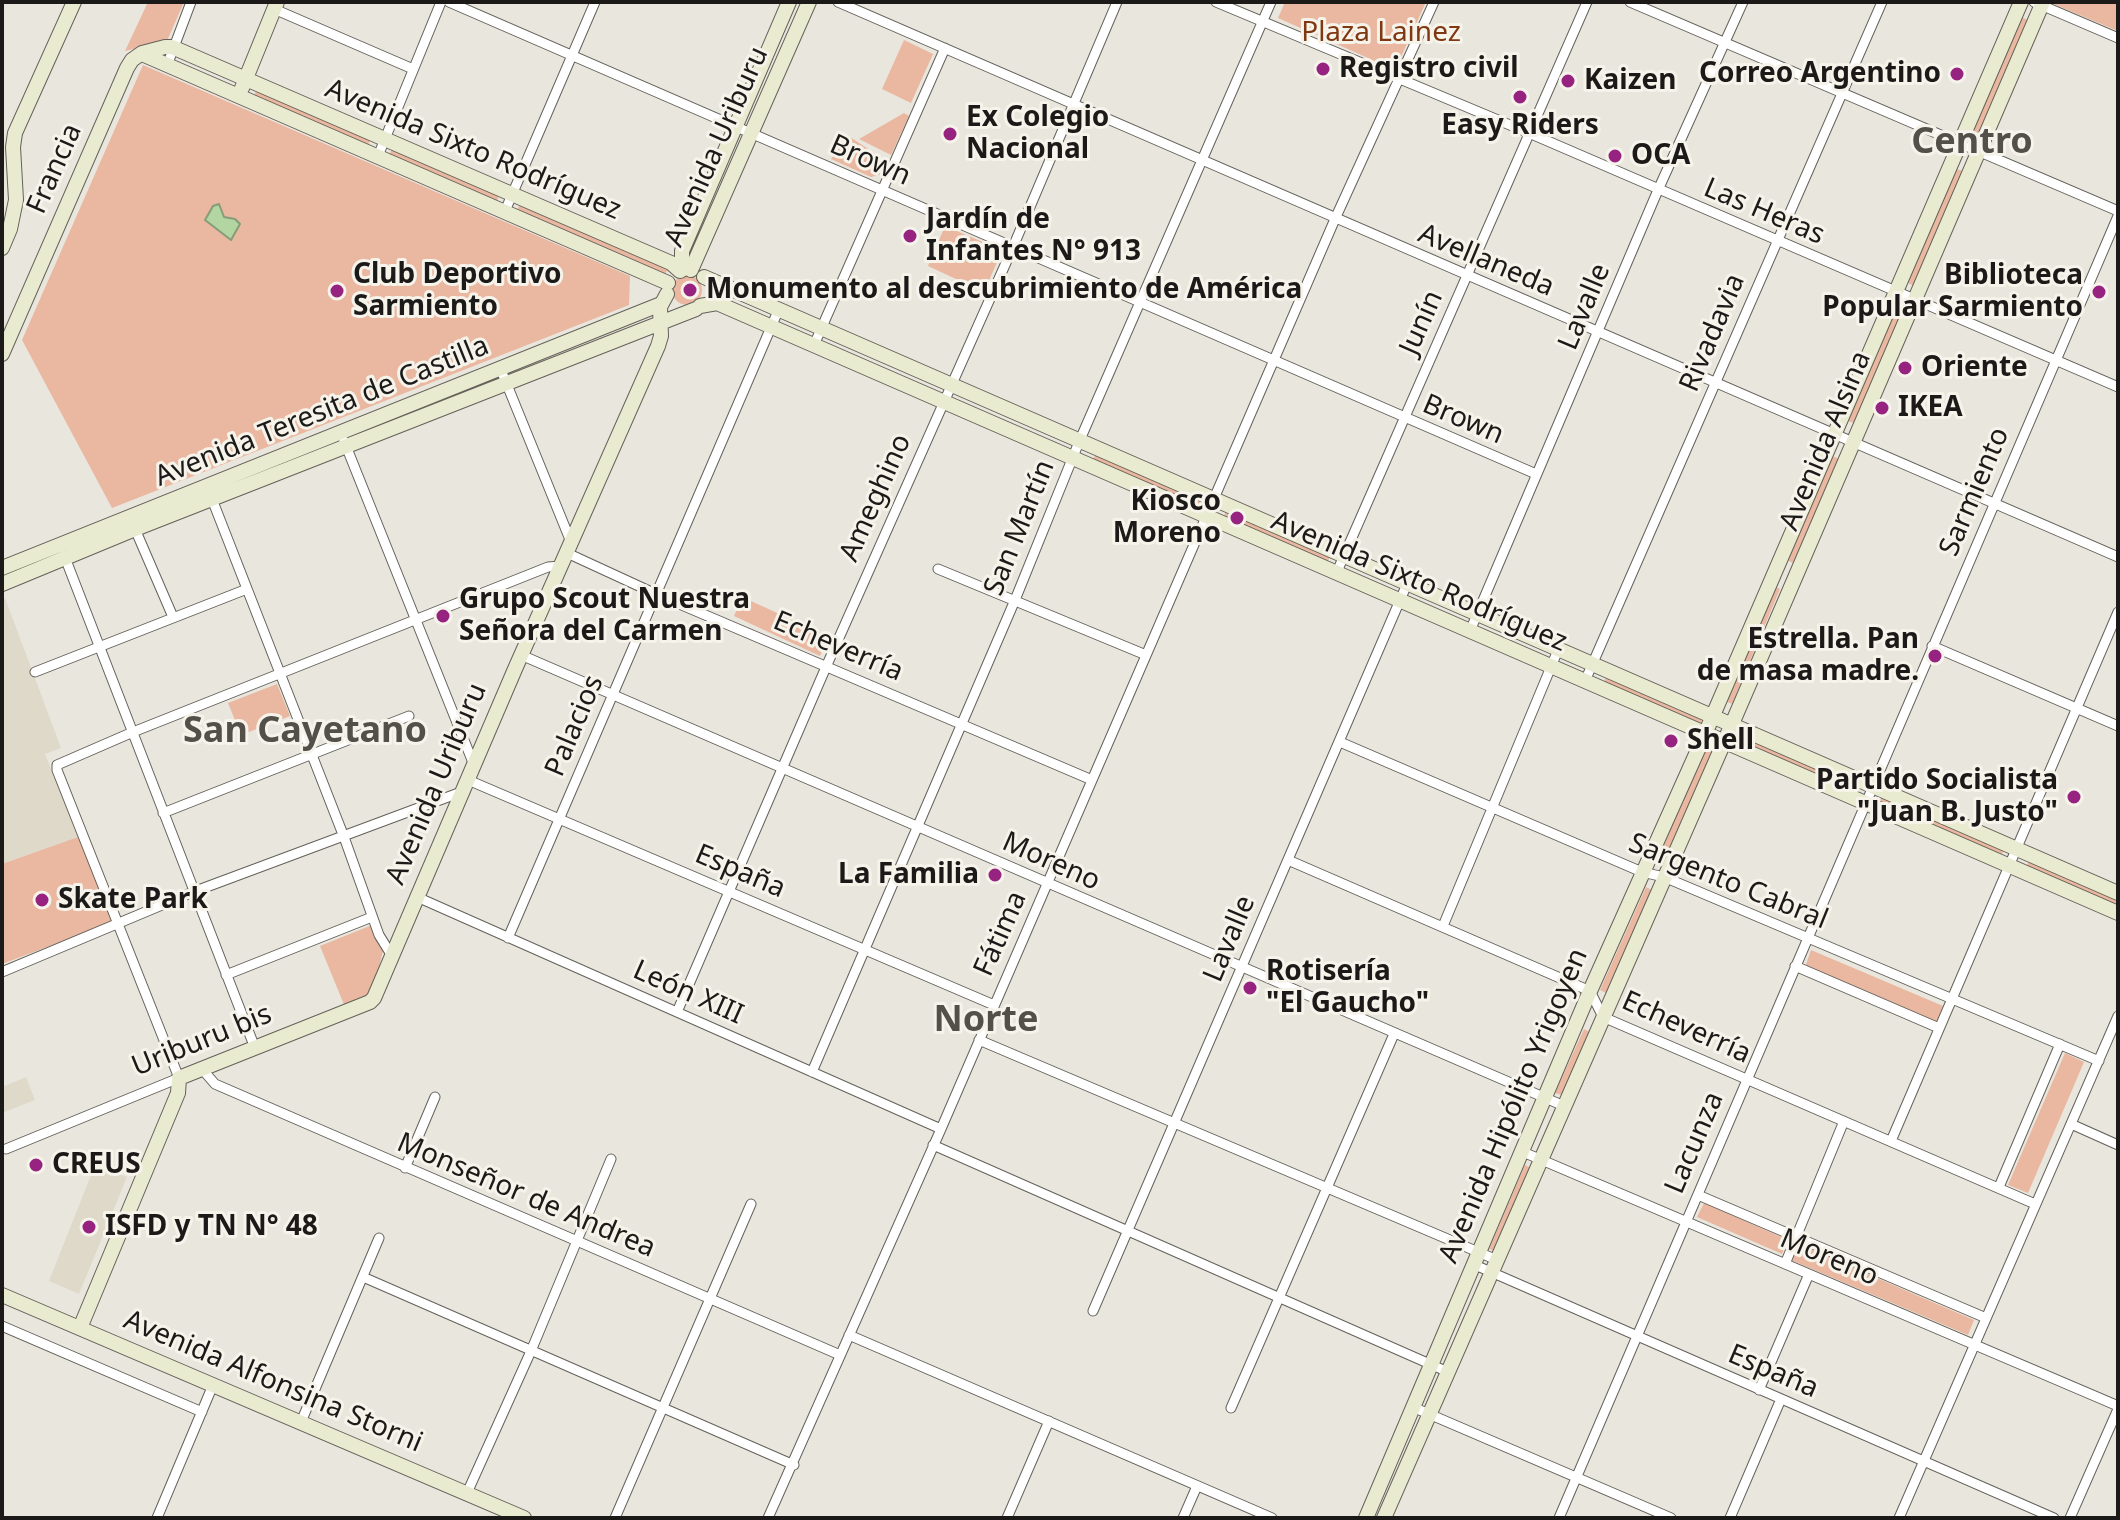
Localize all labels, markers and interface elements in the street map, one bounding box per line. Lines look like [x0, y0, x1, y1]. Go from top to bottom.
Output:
park label: Plaza Lainez [1301, 16, 1461, 50]
street label: Avenida Uriburu [658, 42, 776, 252]
place label: Registro civil [1339, 52, 1519, 86]
place label: Correo Argentino [1699, 57, 1941, 91]
marker: Registro civil [1314, 60, 1332, 78]
place label: Kaizen [1584, 64, 1676, 98]
marker: Correo Argentino [1948, 65, 1966, 83]
street label: Avenida Sixto Rodríguez [320, 72, 626, 228]
marker: Kaizen [1559, 72, 1577, 90]
marker: Easy Riders [1511, 88, 1529, 106]
place label: Ex Colegio Nacional [966, 101, 1109, 167]
place label: Easy Riders [1441, 109, 1599, 143]
street label: Francia [20, 119, 90, 219]
district label: Centro [1911, 121, 2033, 165]
marker: Ex Colegio Nacional [941, 125, 959, 143]
street label: Brown [824, 128, 916, 194]
place label: OCA [1631, 139, 1690, 173]
marker: OCA [1606, 147, 1624, 165]
street label: Las Heras [1699, 172, 1829, 252]
place label: Jardín de Infantes N° 913 [926, 203, 1141, 269]
street label: Avellaneda [1413, 217, 1559, 305]
marker: Jardín de Infantes N° 913 [901, 227, 919, 245]
place label: Club Deportivo Sarmiento [353, 258, 561, 324]
street label: Lavalle [1552, 259, 1618, 355]
place label: Biblioteca Popular Sarmiento [1822, 259, 2083, 325]
street label: Rivadavia [1673, 269, 1753, 397]
place label: Monumento al descubrimiento de América [706, 273, 1302, 307]
marker: Monumento al descubrimiento de América [681, 281, 699, 299]
marker: Club Deportivo Sarmiento [328, 282, 346, 300]
marker: Biblioteca Popular Sarmiento [2090, 283, 2108, 301]
street label: Junín [1393, 286, 1451, 360]
street label: Avenida Teresita de Castilla [150, 330, 494, 494]
street label: Avenida Alsina [1773, 346, 1879, 536]
place label: Oriente [1921, 351, 2028, 385]
marker: Oriente [1896, 359, 1914, 377]
street label: Brown [1417, 388, 1509, 452]
place label: IKEA [1898, 391, 1963, 425]
marker: IKEA [1873, 399, 1891, 417]
street label: Sarmiento [1933, 423, 2017, 561]
street label: Ameghino [833, 429, 919, 567]
street label: San Martín [978, 455, 1062, 601]
place label: Kiosco Moreno [1113, 485, 1221, 551]
street label: Avenida Sixto Rodríguez [1266, 504, 1572, 660]
marker: Kiosco Moreno [1228, 509, 1246, 527]
place label: Grupo Scout Nuestra Señora del Carmen [459, 583, 750, 649]
street label: Echeverría [768, 605, 908, 689]
marker: Grupo Scout Nuestra Señora del Carmen [434, 607, 452, 625]
place label: Estrella. Pan de masa madre. [1697, 623, 1919, 689]
marker: Estrella. Pan de masa madre. [1926, 647, 1944, 665]
street label: Palacios [539, 670, 611, 782]
street label: Avenida Uriburu [379, 678, 495, 890]
district label: San Cayetano [183, 710, 427, 754]
place label: Shell [1687, 724, 1754, 758]
marker: Shell [1662, 732, 1680, 750]
place label: Partido Socialista "Juan B. Justo" [1816, 764, 2058, 830]
marker: Partido Socialista "Juan B. Justo" [2065, 788, 2083, 806]
street label: Moreno [997, 826, 1105, 898]
street label: Sargento Cabral [1624, 827, 1832, 937]
street label: España [690, 838, 790, 906]
place label: La Familia [838, 858, 979, 892]
marker: La Familia [986, 866, 1004, 884]
place label: Skate Park [58, 883, 208, 917]
street label: Fátima [967, 886, 1035, 982]
marker: Skate Park [33, 891, 51, 909]
street label: Lavalle [1197, 891, 1263, 987]
street label: Avenida Hipólito Yrigoyen [1432, 944, 1596, 1268]
street label: León XIII [628, 954, 748, 1032]
place label: Rotisería "El Gaucho" [1266, 955, 1429, 1021]
marker: Rotisería "El Gaucho" [1241, 979, 1259, 997]
street label: Echeverría [1616, 985, 1756, 1071]
street label: Uriburu bis [127, 998, 277, 1084]
district label: Norte [934, 999, 1038, 1043]
street label: Lacunza [1659, 1087, 1731, 1199]
street label: Monseñor de Andrea [392, 1126, 660, 1266]
place label: CREUS [52, 1148, 141, 1182]
marker: CREUS [27, 1156, 45, 1174]
place label: ISFD y TN N° 48 [105, 1210, 318, 1244]
marker: ISFD y TN N° 48 [80, 1218, 98, 1236]
street label: Moreno [1775, 1222, 1883, 1294]
street label: Avenida Alfonsina Storni [119, 1304, 427, 1460]
street label: España [1723, 1338, 1823, 1406]

